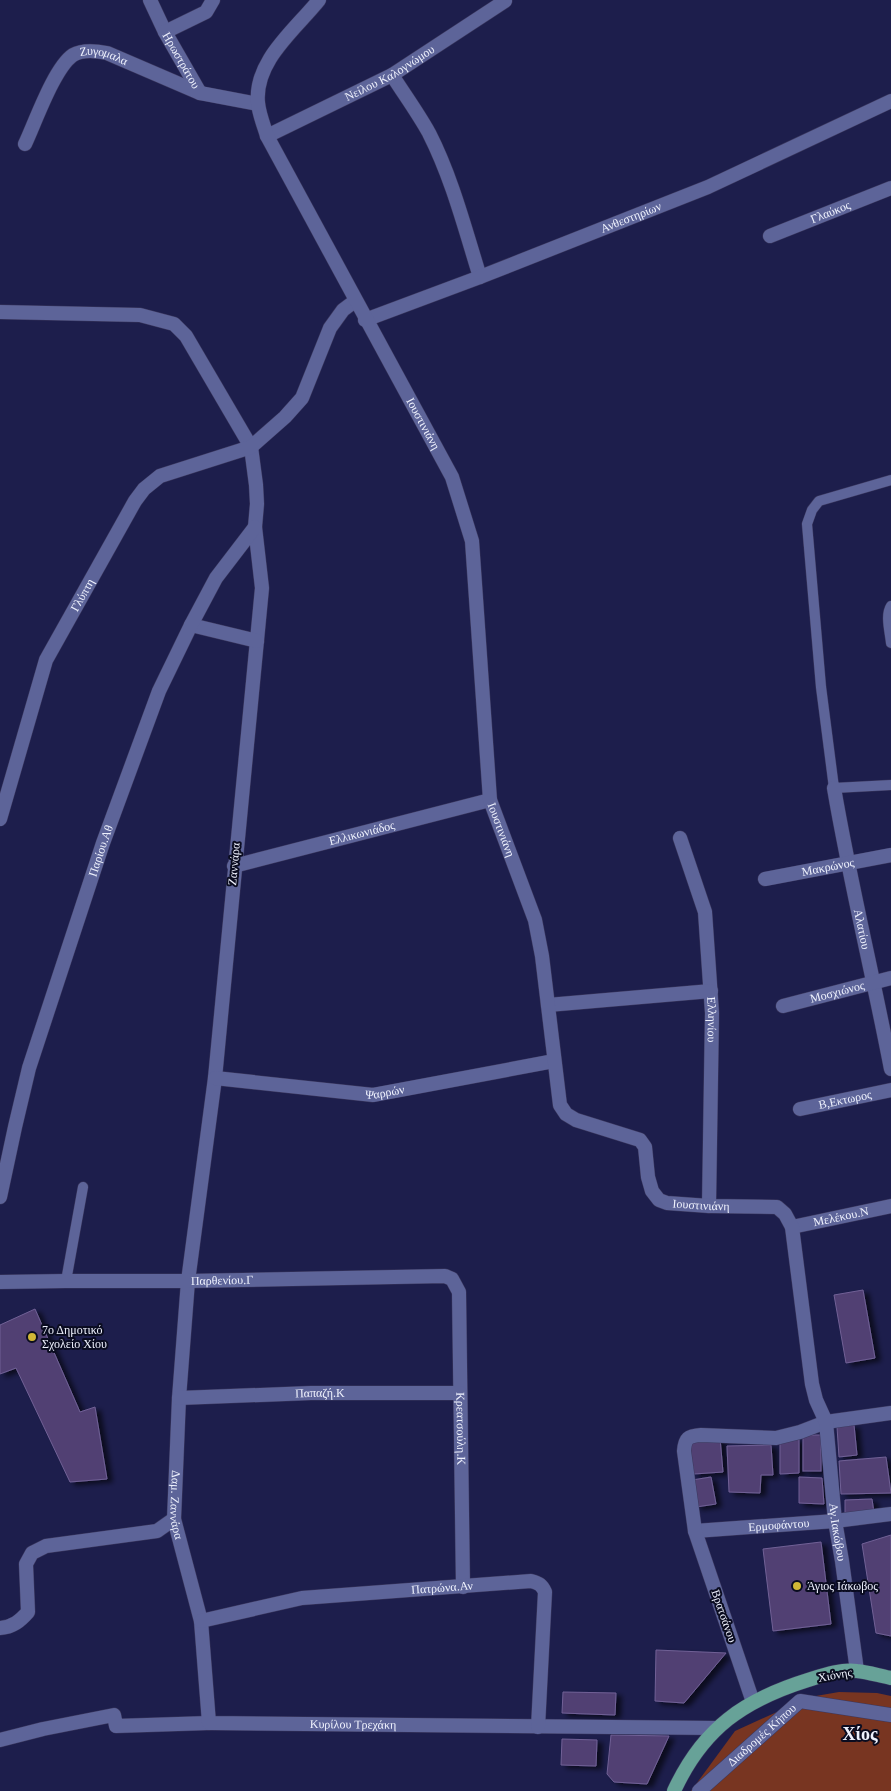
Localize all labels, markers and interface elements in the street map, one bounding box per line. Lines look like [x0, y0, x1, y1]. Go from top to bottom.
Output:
street label: Ηρωστράτου [160, 30, 203, 91]
street label: Νείλου Καλογνώμου [343, 42, 437, 104]
street label: Ζυγομαλα [79, 44, 131, 68]
street label: Γλαύκος [809, 198, 853, 226]
street label: Ανθεστηρίων [598, 199, 664, 236]
street label: Ιουστινιάνη [403, 395, 443, 452]
street label: Γλύπτη [68, 576, 97, 614]
street label: Ιουστινιάνη [485, 801, 518, 859]
street label: Ελλικωνιάδος [327, 818, 396, 848]
street label: Παρίου.Αθ [85, 823, 116, 878]
street label: Ζαννάρα [225, 841, 243, 886]
street label: Μακρώνος [800, 855, 856, 879]
street label: Αλατίου [851, 908, 873, 951]
street label: Μοσχιώνος [808, 978, 866, 1006]
street label: Ελληνίου [704, 996, 719, 1043]
street label: Ψαρρών [365, 1082, 406, 1102]
street label: Β,Εκτωρος [817, 1087, 873, 1112]
street label: Ιουστινιάνη [672, 1196, 730, 1213]
street label: Μελέκου.Ν [812, 1204, 870, 1229]
street label: Παρθενίου.Γ [191, 1273, 253, 1288]
place label: 7ο Δημοτικό Σχολείο Χίου [42, 1323, 107, 1351]
marker: 7ο Δημοτικό Σχολείο Χίου [26, 1331, 38, 1343]
street label: Παπαζή.Κ [295, 1386, 345, 1401]
street label: Κρεατσούλη.Κ [453, 1392, 468, 1465]
street label: Δαμ. Ζαννάρα [167, 1470, 186, 1541]
street label: Αγ.Ιακώβου [826, 1503, 849, 1562]
street label: Ερμοφάντου [748, 1516, 810, 1534]
street label: Πατρώνα.Αν [411, 1578, 474, 1597]
place label: Άγιος Ιάκωβος [807, 1579, 878, 1593]
marker: Άγιος Ιάκωβος [791, 1580, 803, 1592]
street label: Βρατσάνου [708, 1588, 740, 1644]
street label: Χιόνης [817, 1665, 853, 1685]
street label: Διαδρομές Κήπου [725, 1701, 799, 1769]
street label: Κυρίλου Τρεχάκη [310, 1717, 396, 1732]
district label: Χίος [842, 1724, 878, 1744]

